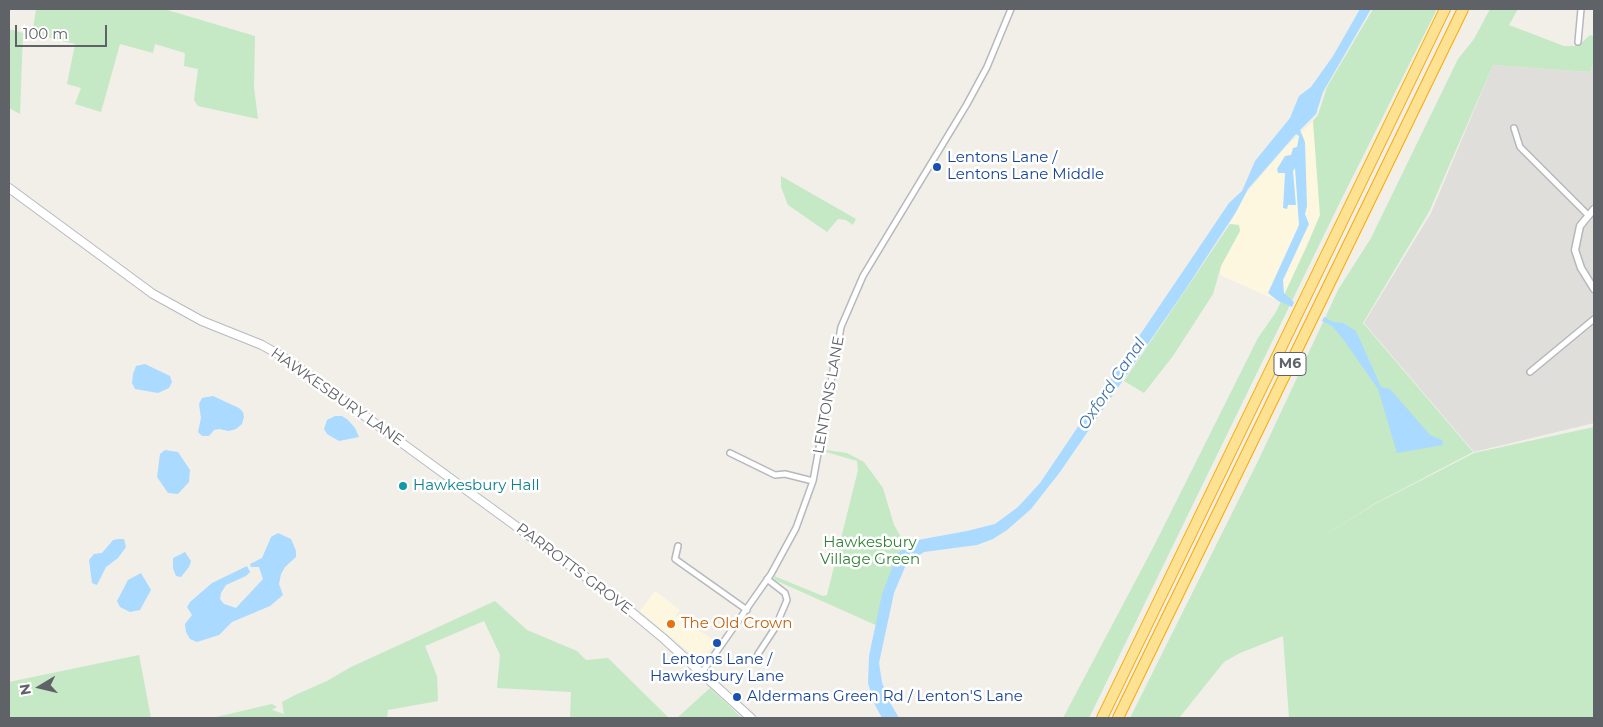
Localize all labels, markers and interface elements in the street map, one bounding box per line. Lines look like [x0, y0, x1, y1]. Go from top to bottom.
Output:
scale bar [18, 15, 110, 47]
text: 100 m [23, 24, 68, 43]
place label: Lentons Lane / Lentons Lane Middle [947, 149, 1104, 184]
marker: Lentons Lane / Lentons Lane Middle [931, 161, 943, 173]
street label: LENTONS LANE [810, 335, 848, 455]
water label: Oxford Canal [1074, 335, 1150, 433]
street label: HAWKESBURY LANE [267, 344, 407, 450]
road number: M6 [1274, 352, 1306, 376]
place label: Hawkesbury Hall [413, 477, 539, 495]
marker: Hawkesbury Hall [397, 480, 409, 492]
street label: PARROTTS GROVE [513, 520, 635, 618]
park label: Hawkesbury Village Green [820, 534, 920, 569]
place label: The Old Crown [681, 615, 792, 633]
marker: The Old Crown [665, 618, 677, 630]
marker: Lentons Lane / Hawkesbury Lane [711, 637, 723, 649]
place label: Lentons Lane / Hawkesbury Lane [650, 651, 784, 686]
north arrow [15, 662, 65, 712]
text: N [15, 682, 35, 696]
place label: Aldermans Green Rd / Lenton'S Lane [747, 688, 1023, 706]
marker: Aldermans Green Rd / Lenton'S Lane [731, 691, 743, 703]

